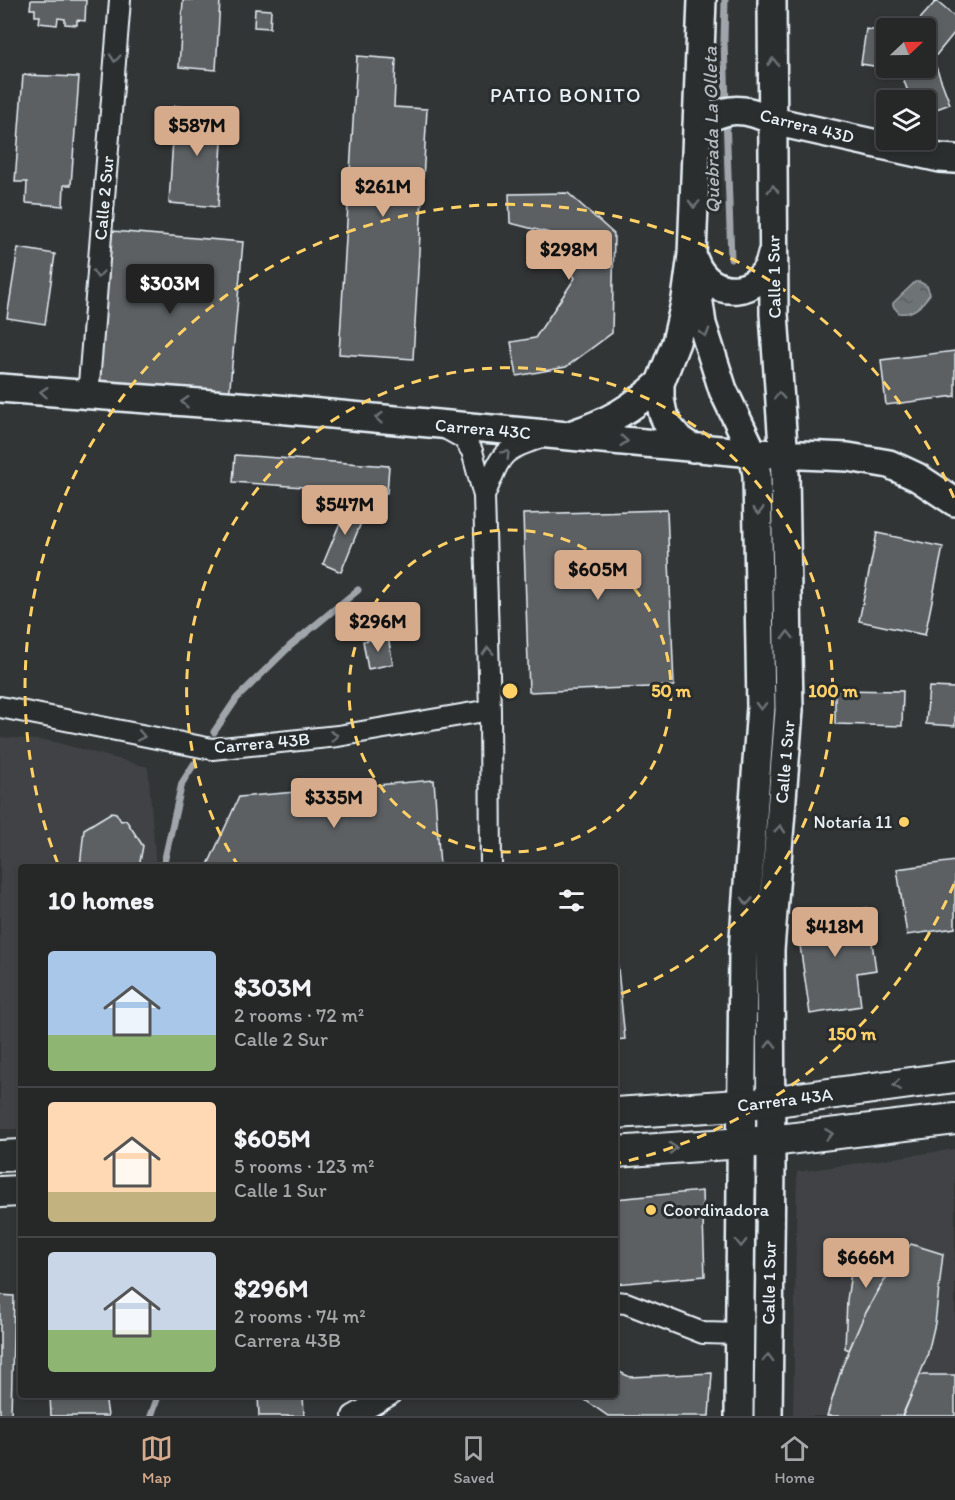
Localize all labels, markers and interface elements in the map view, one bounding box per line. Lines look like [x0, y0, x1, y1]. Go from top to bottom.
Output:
north arrow [876, 18, 936, 78]
map controls [876, 18, 936, 150]
water label: Quebrada La Olleta [698, 46, 724, 214]
one-way arrow [109, 54, 122, 63]
one-way arrow [767, 58, 780, 67]
district label: PATIO BONITO [490, 83, 642, 107]
button: layers [876, 90, 936, 150]
street label: Carrera 43D [758, 104, 857, 148]
pin: $587M [155, 106, 239, 157]
text: $587M [168, 113, 226, 137]
street label: Calle 2 Sur [89, 154, 119, 241]
pin: $261M [341, 167, 425, 218]
text: $261M [355, 174, 411, 198]
one-way arrow [767, 184, 779, 193]
one-way arrow [687, 200, 700, 209]
pin: $298M [527, 230, 611, 281]
street label: Calle 1 Sur [762, 234, 786, 319]
text: $298M [540, 237, 598, 261]
pin: $303M [128, 264, 212, 315]
one-way arrow [92, 269, 105, 278]
text: $303M [140, 271, 200, 295]
one-way arrow [698, 327, 710, 338]
one-way arrow [40, 386, 49, 399]
one-way arrow [773, 392, 786, 401]
one-way arrow [181, 396, 190, 409]
one-way arrow [375, 412, 384, 425]
street label: Carrera 43C [434, 414, 532, 444]
one-way arrow [619, 434, 628, 447]
one-way arrow [499, 450, 510, 461]
pin: $547M [303, 485, 387, 536]
text: $547M [316, 492, 374, 516]
one-way arrow [752, 507, 764, 516]
pin: $605M [556, 550, 640, 601]
text: $605M [568, 557, 628, 581]
pin: $296M [336, 602, 420, 653]
text: $296M [349, 609, 407, 633]
one-way arrow [782, 630, 794, 639]
one-way arrow [482, 647, 494, 656]
text: 50 m [651, 680, 692, 702]
text: 100 m [808, 680, 859, 702]
centre of rings [500, 681, 520, 701]
one-way arrow [755, 702, 767, 711]
street label: Calle 1 Sur [770, 719, 800, 805]
street label: Carrera 43B [213, 728, 311, 758]
one-way arrow [136, 729, 146, 742]
one-way arrow [330, 730, 339, 742]
pin: $335M [292, 778, 376, 829]
text: $335M [305, 785, 363, 809]
place label: Notaría 11 [814, 811, 892, 833]
marker: Notaría 11 [897, 815, 911, 829]
one-way arrow [773, 825, 786, 834]
text: 10 homes [48, 884, 154, 916]
icon: filters [555, 884, 588, 917]
one-way arrow [741, 896, 754, 905]
pin: $418M [793, 907, 877, 958]
text: $418M [806, 914, 864, 938]
text: $303M [234, 971, 312, 1003]
icon: home [96, 975, 168, 1047]
text: 2 rooms · 72 m² [234, 1003, 364, 1027]
text: 150 m [828, 1023, 877, 1045]
text: Calle 2 Sur [234, 1027, 328, 1051]
one-way arrow [765, 1039, 777, 1048]
one-way arrow [892, 1079, 902, 1091]
street label: Carrera 43A [736, 1083, 835, 1117]
text: $605M [234, 1122, 311, 1154]
icon: home [96, 1126, 168, 1198]
one-way arrow [825, 1128, 834, 1141]
one-way arrow [669, 1142, 678, 1155]
text: 5 rooms · 123 m² [234, 1154, 375, 1178]
text: Calle 1 Sur [234, 1178, 327, 1202]
place label: Coordinadora [663, 1199, 770, 1221]
marker: Coordinadora [644, 1203, 658, 1217]
pin: $666M [824, 1238, 908, 1289]
one-way arrow [735, 1239, 747, 1248]
street label: Calle 1 Sur [757, 1240, 781, 1325]
text: $666M [837, 1245, 895, 1269]
text: $296M [234, 1272, 309, 1304]
icon: home [96, 1276, 168, 1348]
text: 2 rooms · 74 m² [234, 1304, 366, 1328]
text: Carrera 43B [234, 1328, 341, 1352]
one-way arrow [762, 1353, 775, 1362]
tab: Map [140, 1432, 173, 1487]
tab: Saved [453, 1432, 494, 1487]
tab: Home [775, 1432, 815, 1487]

